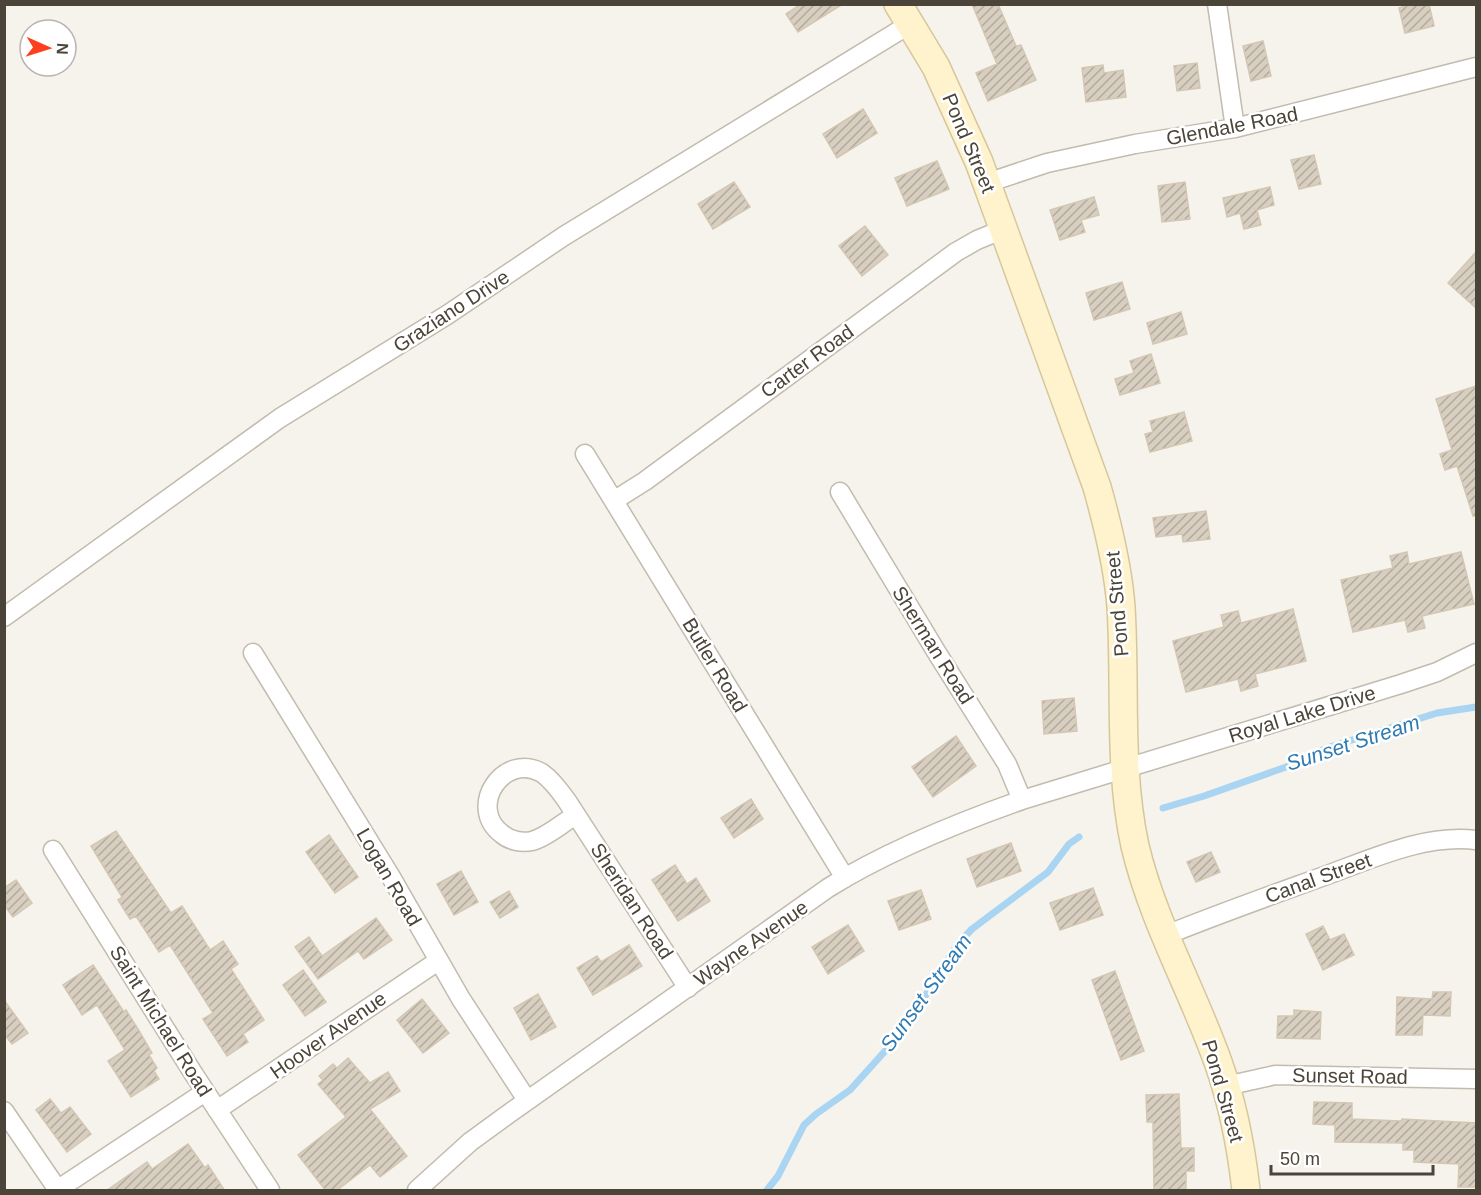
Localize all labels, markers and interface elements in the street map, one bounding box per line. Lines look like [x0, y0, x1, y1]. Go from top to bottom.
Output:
north arrow [18, 18, 78, 78]
text: N [54, 43, 71, 55]
street label: Pond Street [938, 90, 1000, 196]
street label: Glendale Road [1164, 102, 1300, 150]
street label: Graziano Drive [389, 265, 513, 357]
street label: Carter Road [756, 320, 858, 402]
street label: Pond Street [1101, 550, 1133, 658]
street label: Sherman Road [888, 582, 978, 708]
street label: Butler Road [678, 614, 752, 716]
street label: Royal Lake Drive [1226, 681, 1378, 747]
water label: Sunset Stream [1283, 710, 1422, 775]
street label: Logan Road [352, 824, 426, 930]
street label: Sheridan Road [586, 839, 678, 963]
street label: Canal Street [1262, 849, 1374, 907]
street label: Wayne Avenue [690, 896, 812, 990]
water label: Sunset Stream [875, 930, 976, 1056]
street label: Saint Michael Road [106, 942, 216, 1100]
street label: Hoover Avenue [266, 987, 390, 1083]
street label: Pond Street [1198, 1037, 1248, 1145]
street label: Sunset Road [1292, 1064, 1408, 1088]
scale bar [1271, 1138, 1433, 1176]
text: 50 m [1280, 1149, 1320, 1169]

